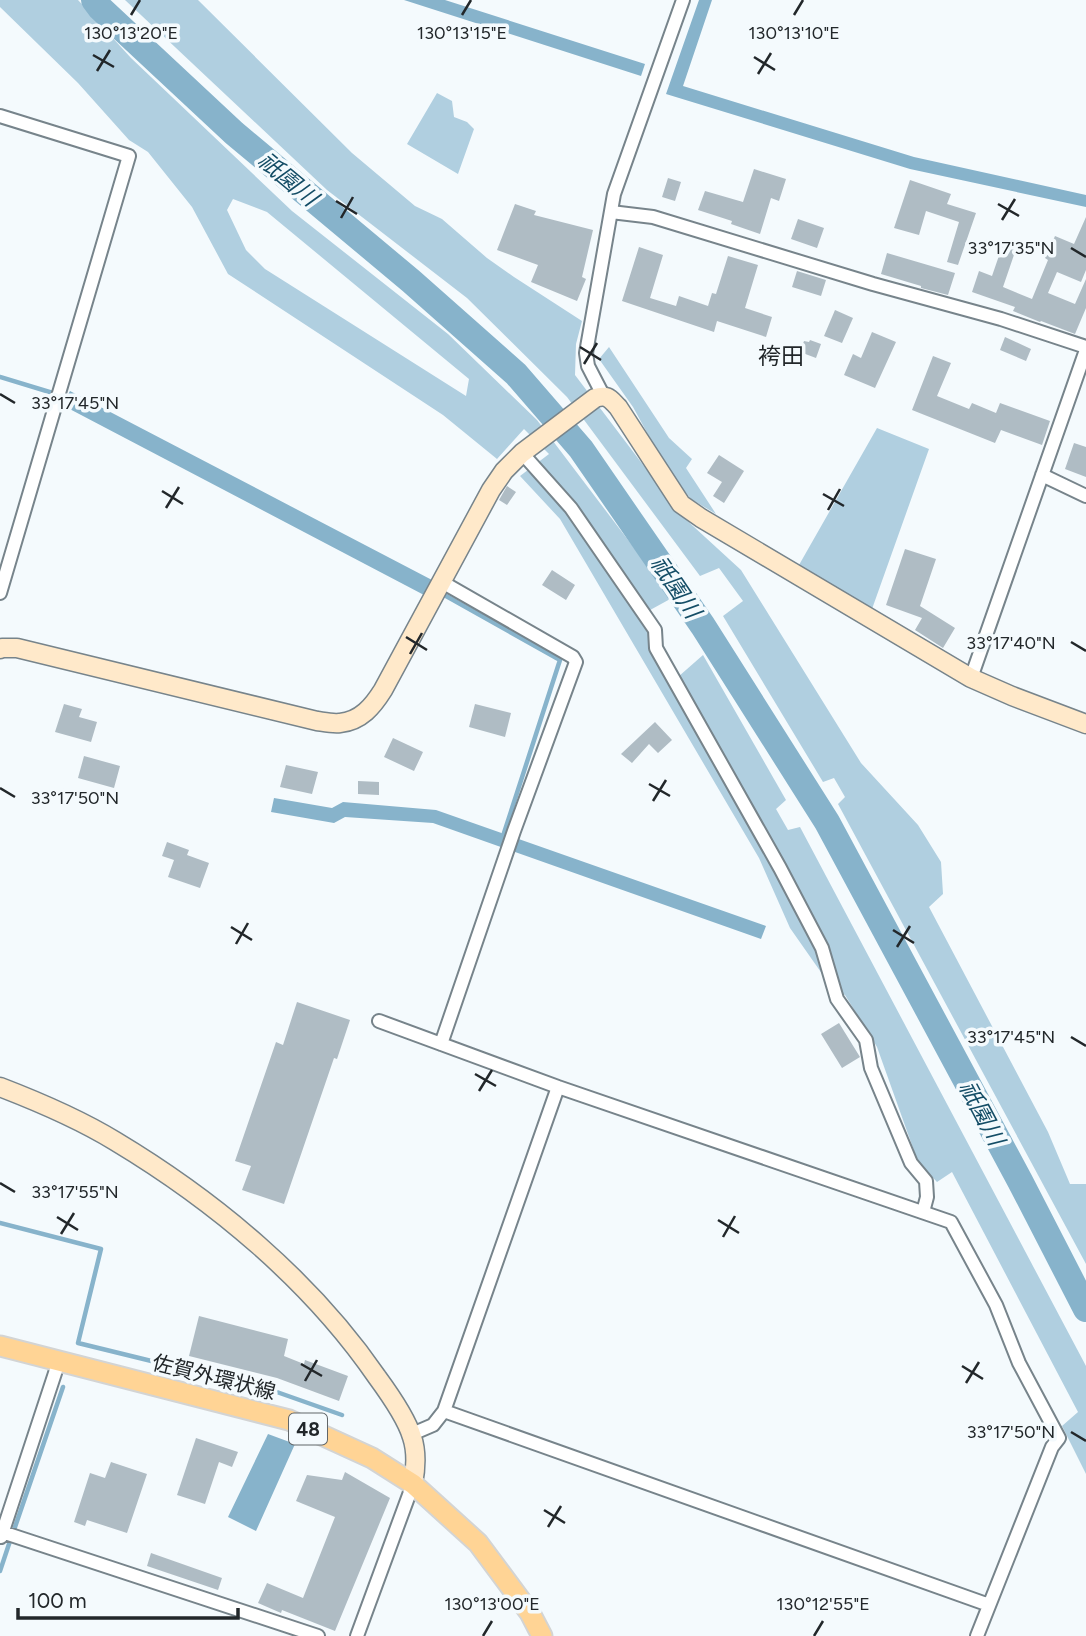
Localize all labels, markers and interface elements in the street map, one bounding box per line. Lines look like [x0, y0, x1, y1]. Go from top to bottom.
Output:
text: 130°13'20"E [84, 22, 178, 44]
text: 130°13'15"E [417, 22, 507, 44]
text: 130°13'10"E [748, 22, 840, 44]
water label: 祇園川 [253, 146, 326, 214]
text: 33°17'35"N [968, 237, 1054, 259]
district label: 袴田 [758, 342, 804, 370]
text: 33°17'45"N [31, 392, 119, 414]
water label: 祇園川 [645, 551, 709, 626]
text: 33°17'40"N [966, 632, 1056, 654]
text: 33°17'50"N [31, 787, 119, 809]
text: 33°17'45"N [967, 1026, 1055, 1048]
water label: 祇園川 [953, 1076, 1012, 1153]
text: 33°17'55"N [31, 1181, 119, 1203]
street label: 佐賀外環状線 [150, 1350, 278, 1404]
road number: 48 [289, 1414, 327, 1444]
text: 33°17'50"N [967, 1421, 1055, 1443]
scale bar [18, 1576, 238, 1620]
text: 100 m [28, 1588, 87, 1613]
text: 130°13'00"E [444, 1593, 540, 1615]
text: 130°12'55"E [776, 1593, 870, 1615]

